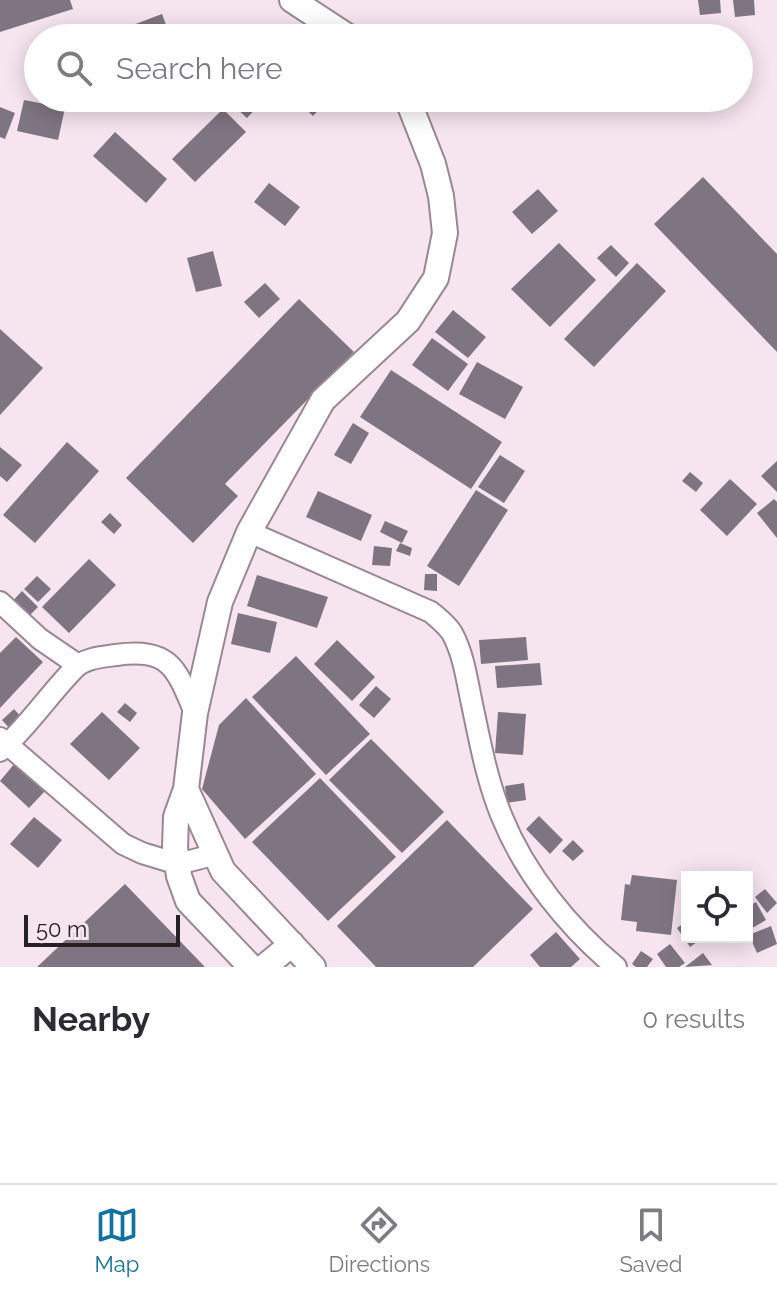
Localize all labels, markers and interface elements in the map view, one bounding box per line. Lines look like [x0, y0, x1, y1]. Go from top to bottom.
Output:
search box [24, 24, 753, 112]
icon: search [52, 46, 96, 90]
text: Search here [116, 51, 283, 86]
map controls [681, 871, 753, 943]
button: locate [681, 871, 753, 943]
scale bar [24, 911, 180, 947]
text: 50 m [36, 916, 87, 942]
text: Nearby [32, 999, 150, 1039]
text: 0 results [642, 1004, 745, 1034]
tab: Map [95, 1203, 139, 1277]
tab: Directions [329, 1203, 430, 1277]
tab: Saved [619, 1203, 682, 1277]

